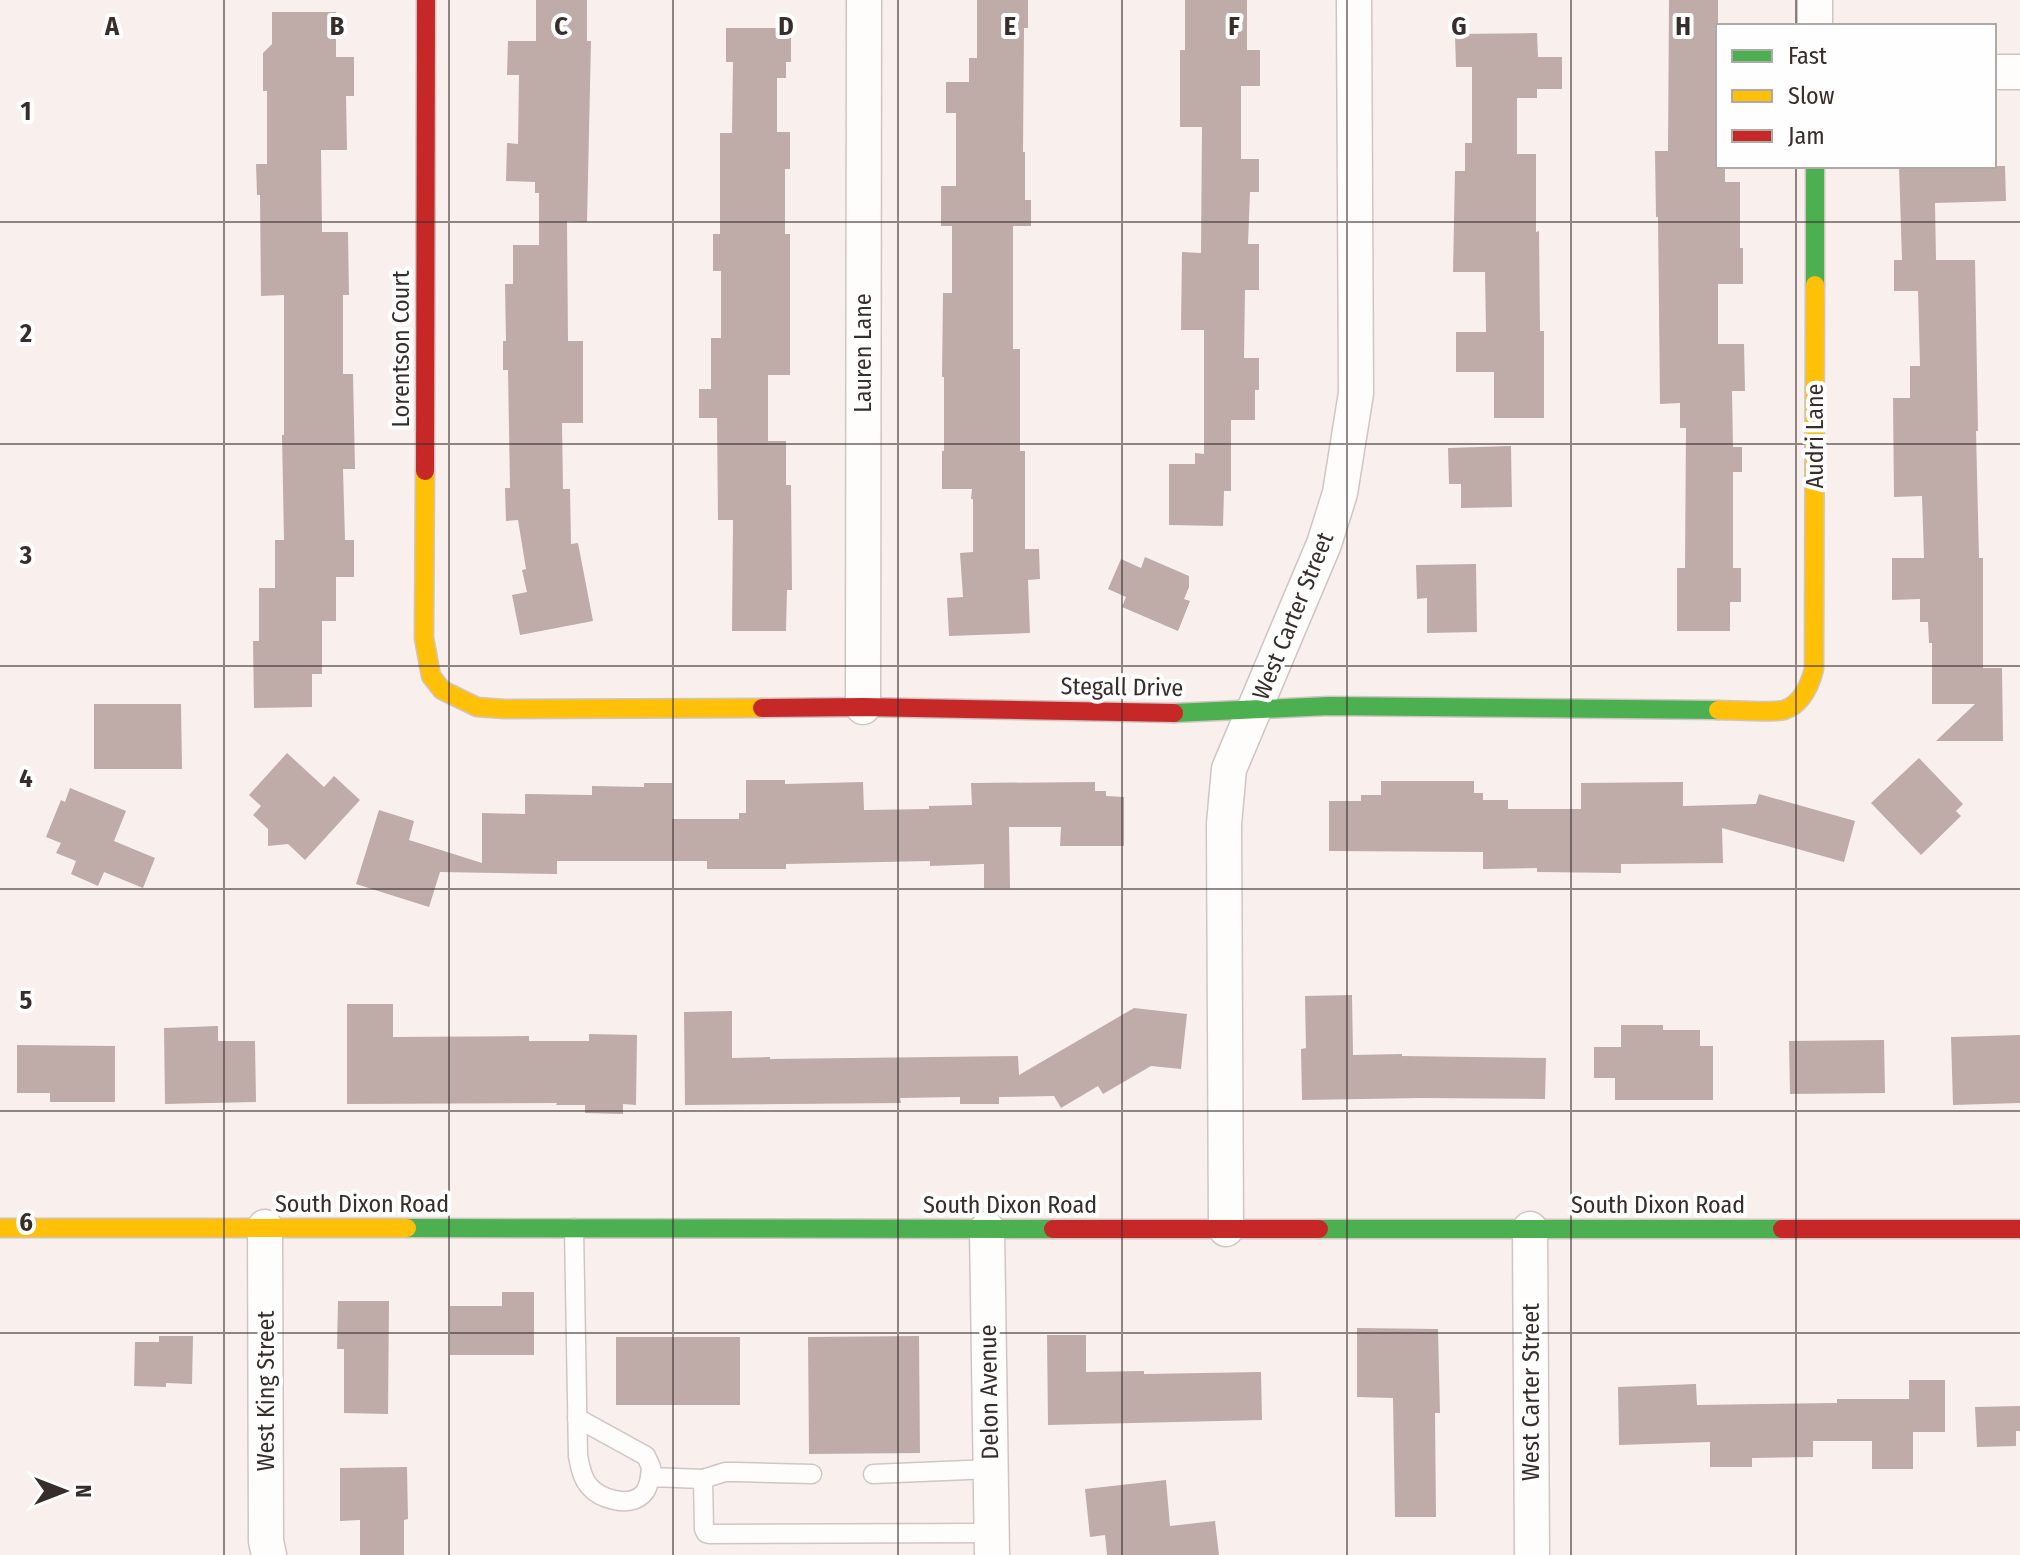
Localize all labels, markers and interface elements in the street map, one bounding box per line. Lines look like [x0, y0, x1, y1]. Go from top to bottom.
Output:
text: A [104, 11, 120, 42]
text: B [330, 11, 345, 42]
text: C [554, 11, 568, 42]
text: D [778, 11, 794, 42]
text: E [1004, 11, 1016, 42]
text: F [1228, 11, 1240, 42]
text: G [1451, 11, 1467, 42]
text: H [1675, 11, 1691, 42]
legend [1716, 24, 1996, 168]
text: Fast [1788, 42, 1827, 70]
text: Slow [1788, 82, 1835, 110]
text: 1 [21, 96, 32, 127]
text: Jam [1788, 122, 1825, 150]
street label: Lorentson Court [387, 270, 415, 428]
street label: Lauren Lane [849, 293, 877, 413]
text: 2 [19, 318, 32, 349]
street label: Audri Lane [1801, 384, 1829, 488]
street label: West Carter Street [1247, 528, 1339, 704]
text: 3 [19, 540, 32, 571]
street label: Stegall Drive [1060, 672, 1184, 702]
text: 4 [19, 763, 33, 794]
text: 5 [20, 985, 33, 1016]
street label: South Dixon Road [275, 1190, 449, 1218]
street label: South Dixon Road [923, 1191, 1097, 1219]
street label: South Dixon Road [1571, 1191, 1745, 1219]
text: 6 [19, 1207, 33, 1238]
street label: West Carter Street [1517, 1303, 1545, 1481]
street label: West King Street [252, 1311, 280, 1471]
street label: Delon Avenue [974, 1324, 1004, 1460]
north arrow [24, 1451, 104, 1531]
text: N [70, 1484, 97, 1498]

